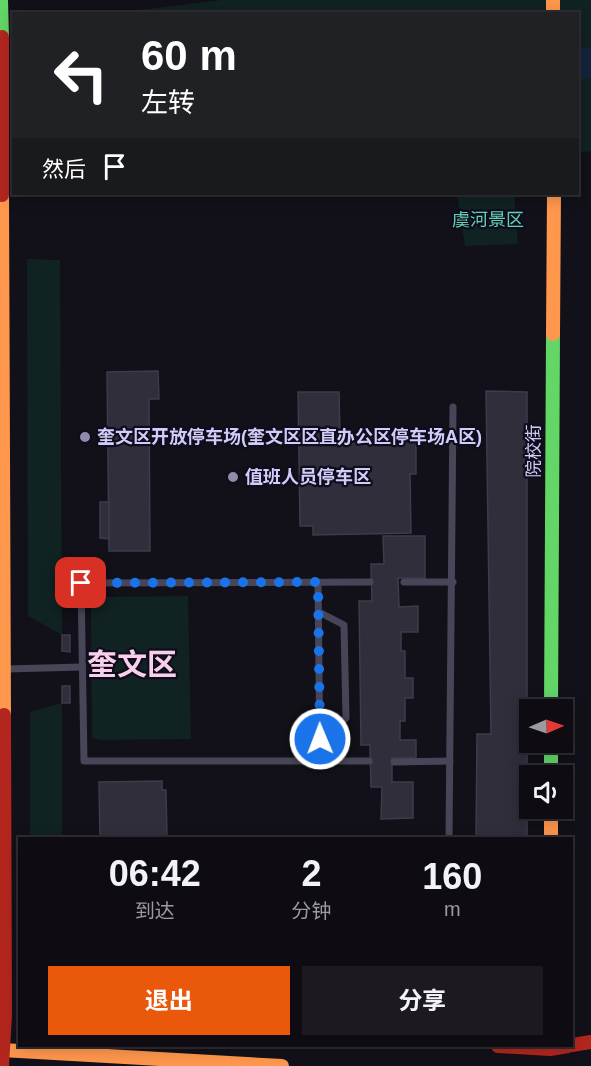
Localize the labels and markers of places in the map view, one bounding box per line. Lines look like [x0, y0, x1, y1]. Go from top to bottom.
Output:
place label: 奎文区开放停车场(奎文区区直办公区停车场A区) [97, 427, 482, 447]
marker: 奎文区开放停车场(奎文区区直办公区停车场A区) [78, 430, 92, 444]
place label: 值班人员停车区 [245, 467, 371, 487]
marker: 值班人员停车区 [226, 470, 240, 484]
pin [55, 557, 106, 608]

